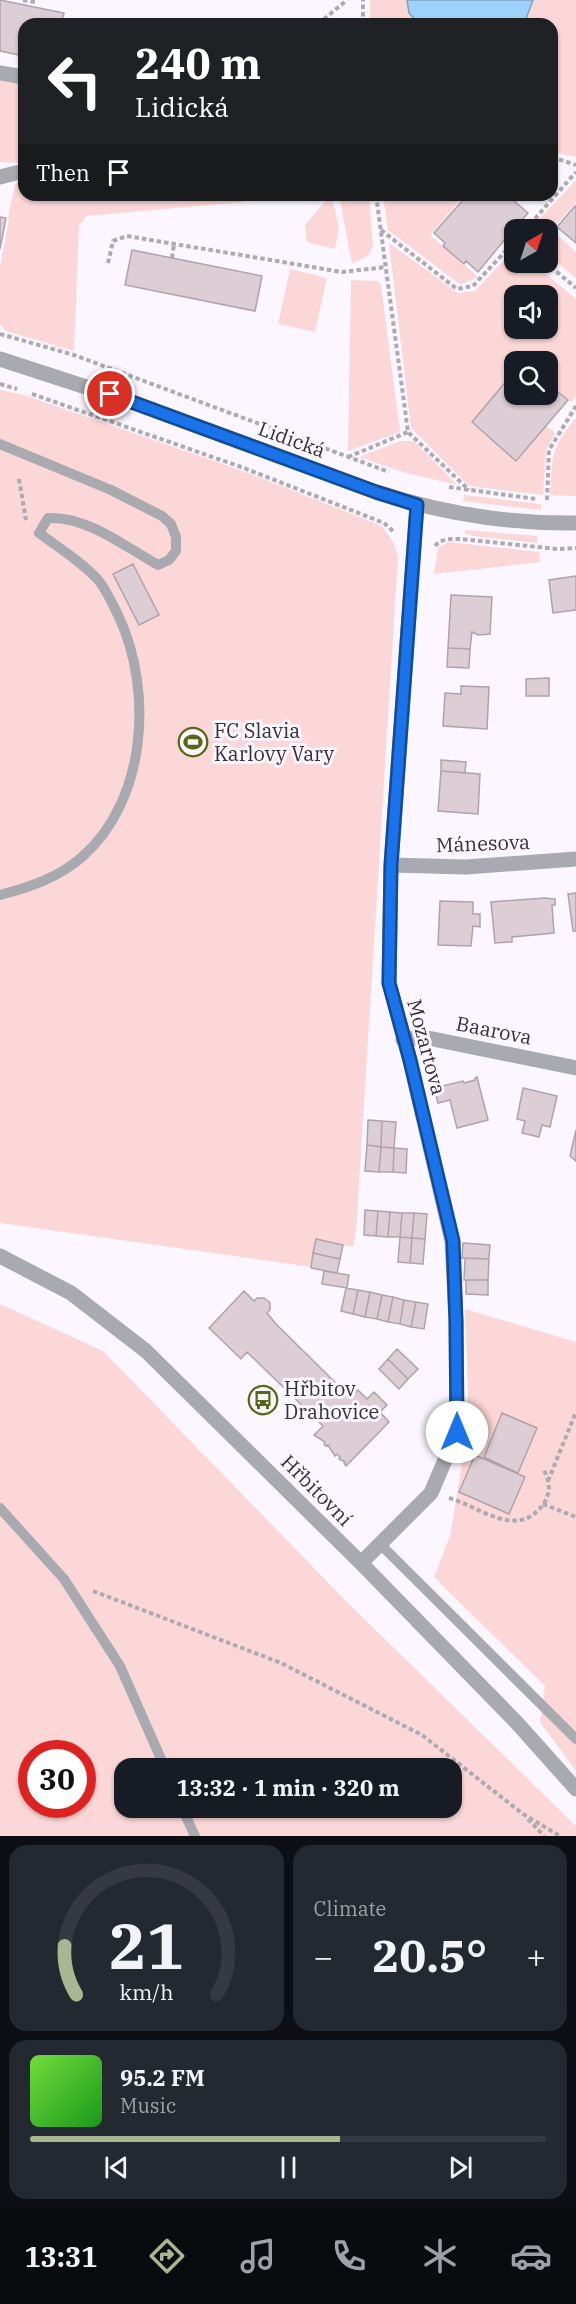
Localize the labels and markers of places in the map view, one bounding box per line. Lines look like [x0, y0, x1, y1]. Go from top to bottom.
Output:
pin [84, 368, 135, 419]
place label: FC Slavia Karlovy Vary [214, 717, 335, 767]
sports icon: FC Slavia Karlovy Vary [177, 726, 209, 758]
place label: Hřbitov Drahovice [284, 1375, 379, 1425]
bus stop icon: Hřbitov Drahovice [247, 1384, 279, 1416]

